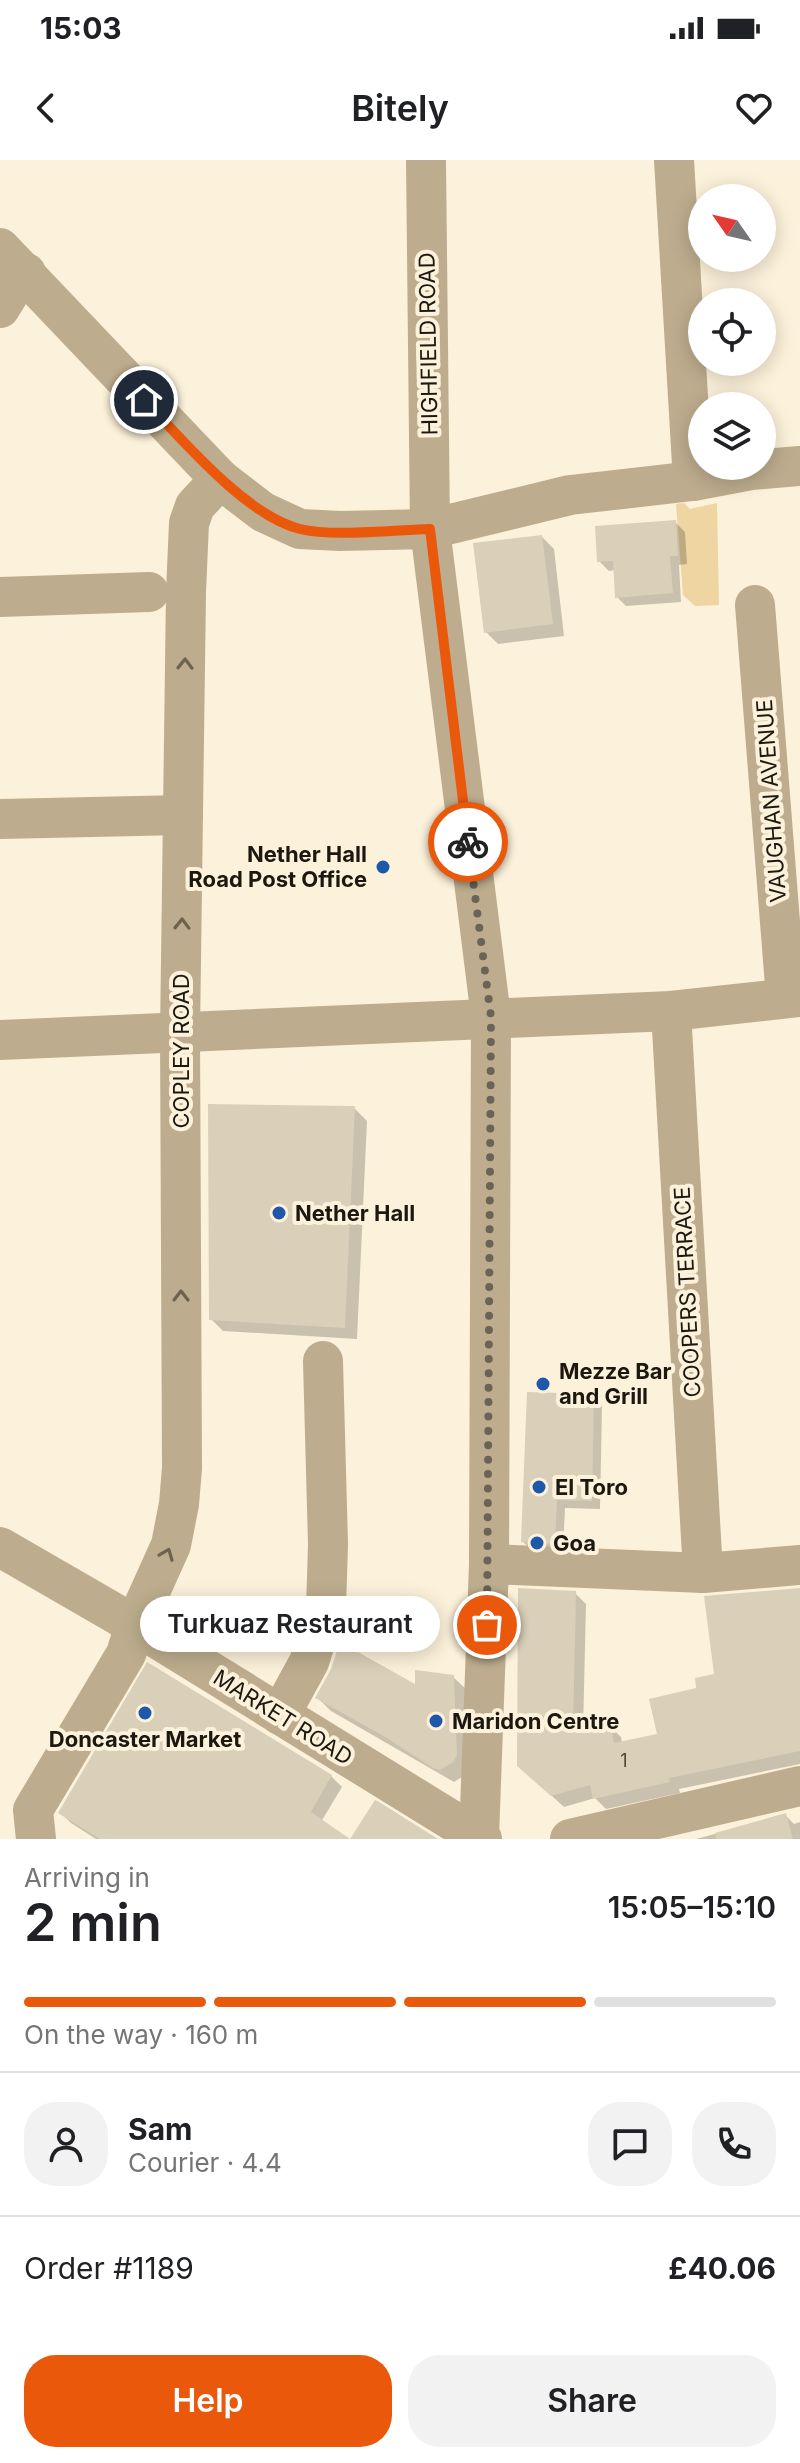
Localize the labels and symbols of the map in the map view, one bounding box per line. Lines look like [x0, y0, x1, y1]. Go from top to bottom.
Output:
north arrow [688, 184, 776, 272]
street label: HIGHFIELD ROAD [413, 252, 443, 436]
pin [110, 366, 178, 434]
one-way arrow [176, 657, 194, 670]
street label: VAUGHAN AVENUE [751, 698, 791, 904]
courier [428, 802, 508, 882]
place label: Nether Hall Road Post Office [188, 841, 367, 892]
marker: Nether Hall Road Post Office [374, 858, 392, 876]
one-way arrow [173, 917, 190, 930]
street label: COPLEY ROAD [168, 973, 194, 1129]
street label: COOPERS TERRACE [668, 1186, 706, 1398]
place label: Nether Hall [295, 1200, 415, 1226]
marker: Nether Hall [270, 1204, 288, 1222]
one-way arrow [172, 1289, 190, 1302]
place label: Mezze Bar and Grill [559, 1358, 672, 1409]
marker: Mezze Bar and Grill [534, 1375, 552, 1393]
place label: El Toro [555, 1474, 628, 1500]
marker: El Toro [530, 1478, 548, 1496]
place label: Goa [553, 1530, 596, 1556]
marker: Goa [528, 1534, 546, 1552]
one-way arrow [157, 1548, 173, 1562]
pin [453, 1591, 521, 1659]
callout: Turkuaz Restaurant [139, 1597, 439, 1653]
street label: MARKET ROAD [209, 1664, 357, 1770]
marker: Doncaster Market [136, 1704, 154, 1722]
place label: Maridon Centre [452, 1708, 619, 1734]
marker: Maridon Centre [427, 1712, 445, 1730]
place label: Doncaster Market [49, 1726, 241, 1752]
house number: 1 [620, 1750, 628, 1771]

